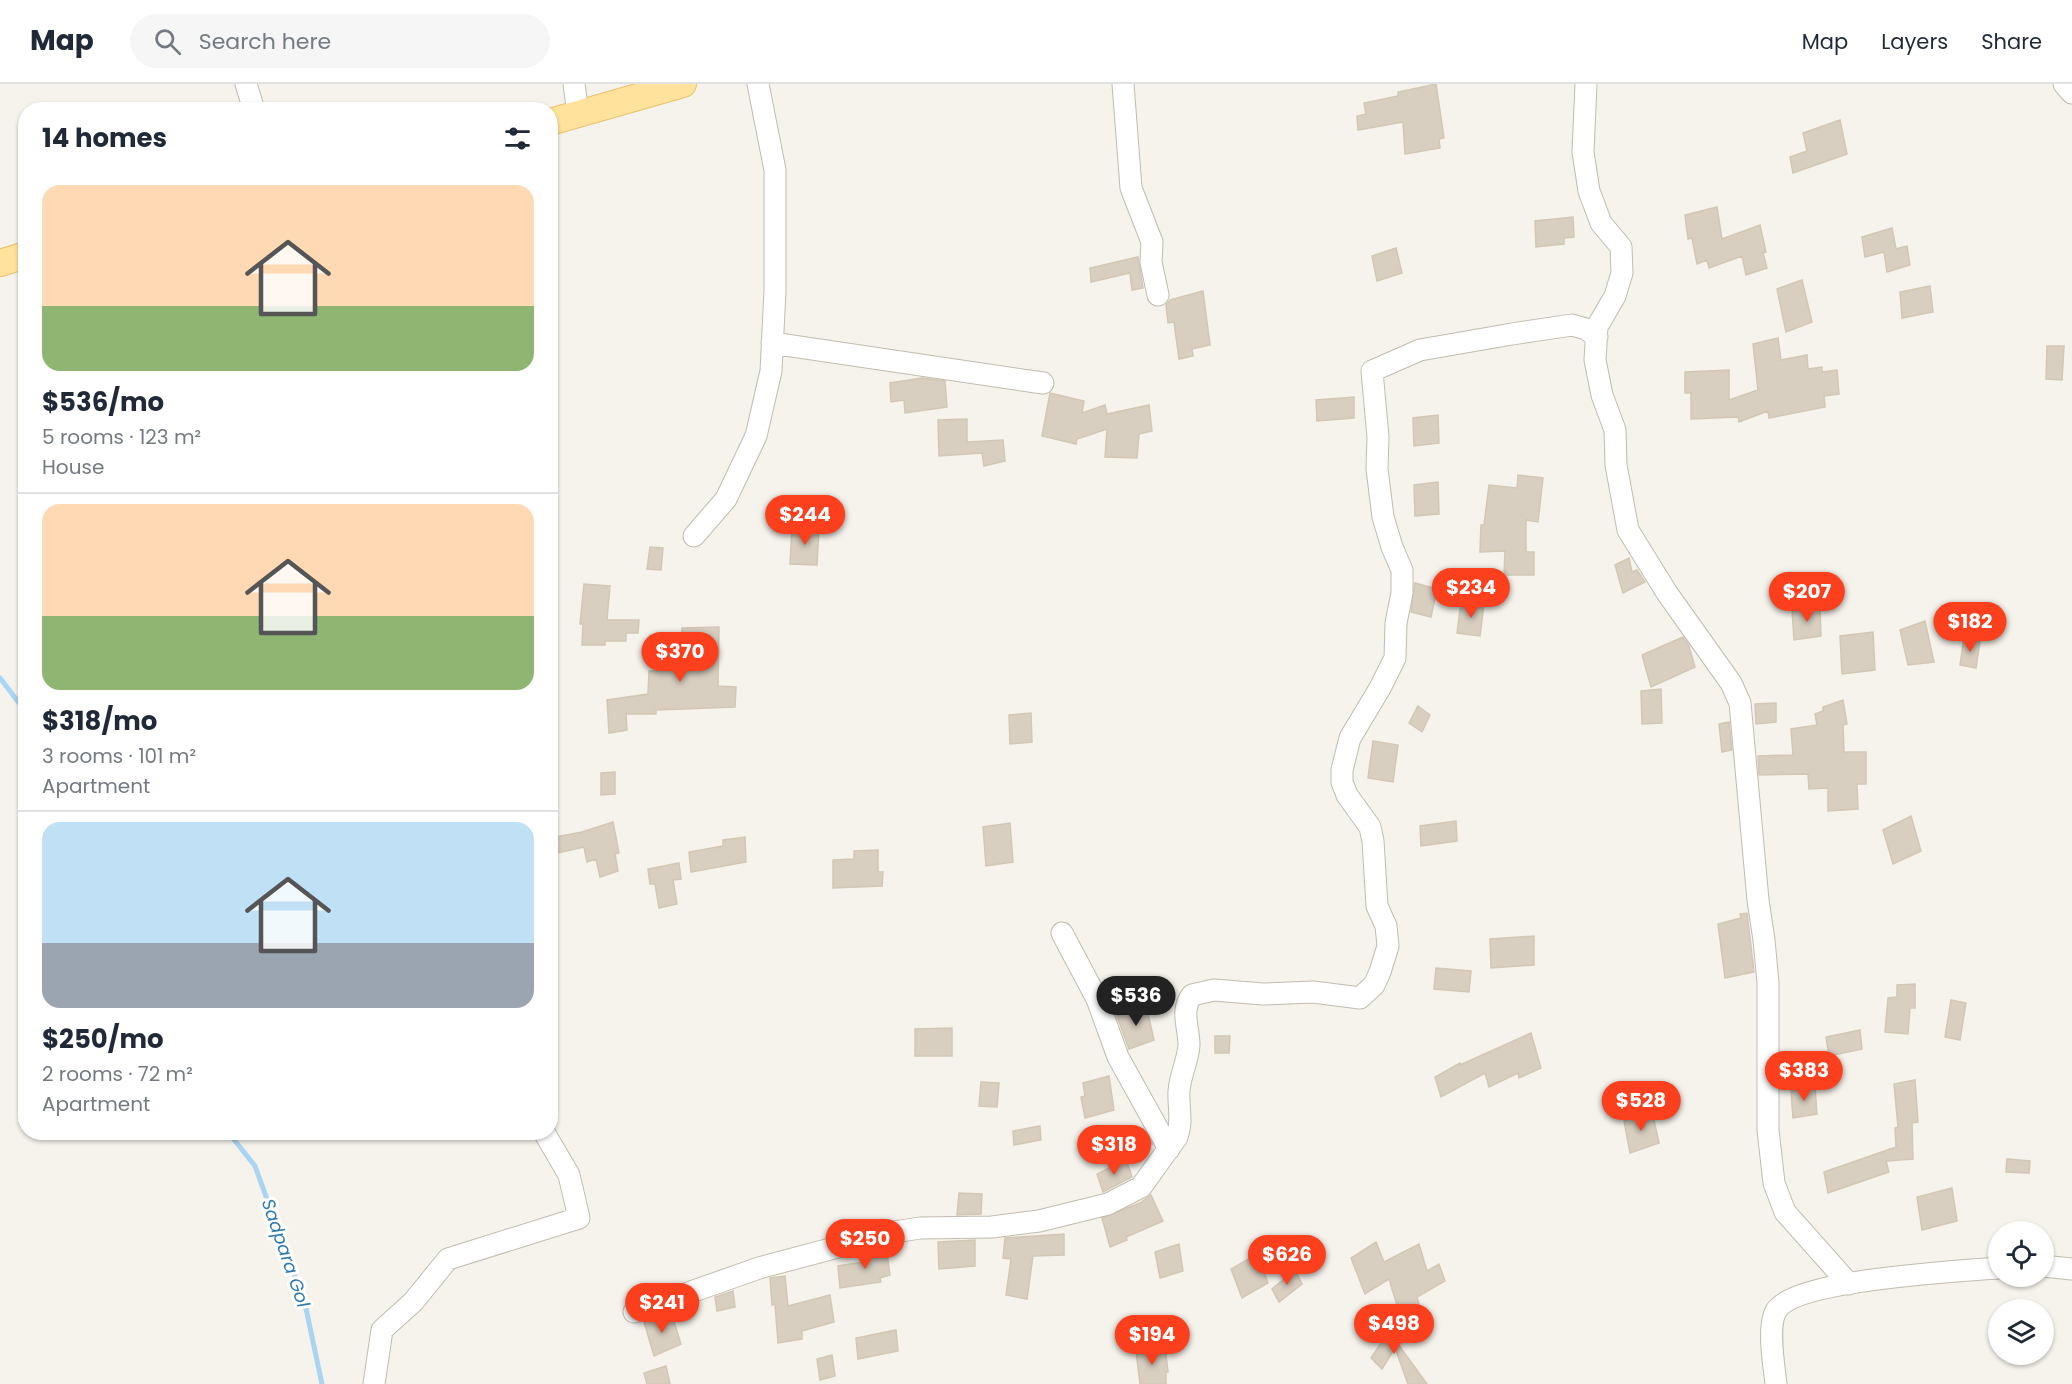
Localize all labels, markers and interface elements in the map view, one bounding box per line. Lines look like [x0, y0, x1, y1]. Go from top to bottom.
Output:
search box [130, 14, 550, 68]
text: Map [30, 21, 94, 60]
icon: search [151, 25, 184, 58]
text: Search here [199, 26, 331, 57]
text: Map [1802, 27, 1848, 56]
text: Layers [1881, 27, 1948, 56]
text: Share [1981, 27, 2042, 56]
text: 14 homes [42, 120, 167, 156]
icon: filters [501, 122, 534, 155]
icon: home [234, 224, 342, 332]
text: $536/mo [42, 384, 164, 420]
text: 5 rooms · 123 m² [42, 423, 201, 451]
text: House [42, 453, 104, 481]
pin: $244 [769, 495, 841, 546]
text: $244 [779, 500, 831, 528]
icon: home [234, 543, 342, 651]
pin: $234 [1435, 568, 1507, 619]
pin: $207 [1771, 572, 1843, 623]
text: $234 [1446, 573, 1496, 601]
text: $207 [1783, 577, 1831, 605]
pin: $182 [1934, 602, 2006, 653]
text: $182 [1947, 607, 1993, 635]
pin: $370 [644, 632, 716, 683]
text: $370 [656, 637, 705, 665]
text: $318/mo [42, 703, 157, 739]
text: 3 rooms · 101 m² [42, 742, 196, 770]
text: Apartment [42, 772, 150, 800]
icon: home [234, 861, 342, 969]
pin: $536 [1100, 976, 1172, 1027]
text: $536 [1111, 981, 1162, 1009]
text: $250/mo [42, 1021, 164, 1057]
pin: $383 [1768, 1051, 1840, 1102]
text: $383 [1779, 1056, 1829, 1084]
text: 2 rooms · 72 m² [42, 1060, 193, 1088]
pin: $528 [1605, 1081, 1677, 1132]
text: $528 [1616, 1086, 1666, 1114]
text: Apartment [42, 1090, 150, 1118]
pin: $318 [1078, 1125, 1150, 1176]
text: $318 [1091, 1130, 1137, 1158]
water label: Sadpara Gol [256, 1195, 316, 1311]
pin: $250 [829, 1219, 901, 1270]
map controls [1988, 1221, 2054, 1365]
button: locate [1988, 1221, 2054, 1287]
text: $250 [840, 1224, 890, 1252]
pin: $626 [1251, 1235, 1323, 1286]
text: $626 [1262, 1240, 1312, 1268]
pin: $241 [626, 1283, 698, 1334]
text: $241 [639, 1288, 685, 1316]
button: layers [1988, 1299, 2054, 1365]
pin: $498 [1358, 1304, 1430, 1355]
text: $498 [1368, 1309, 1420, 1337]
pin: $194 [1116, 1315, 1188, 1366]
text: $194 [1129, 1320, 1175, 1348]

